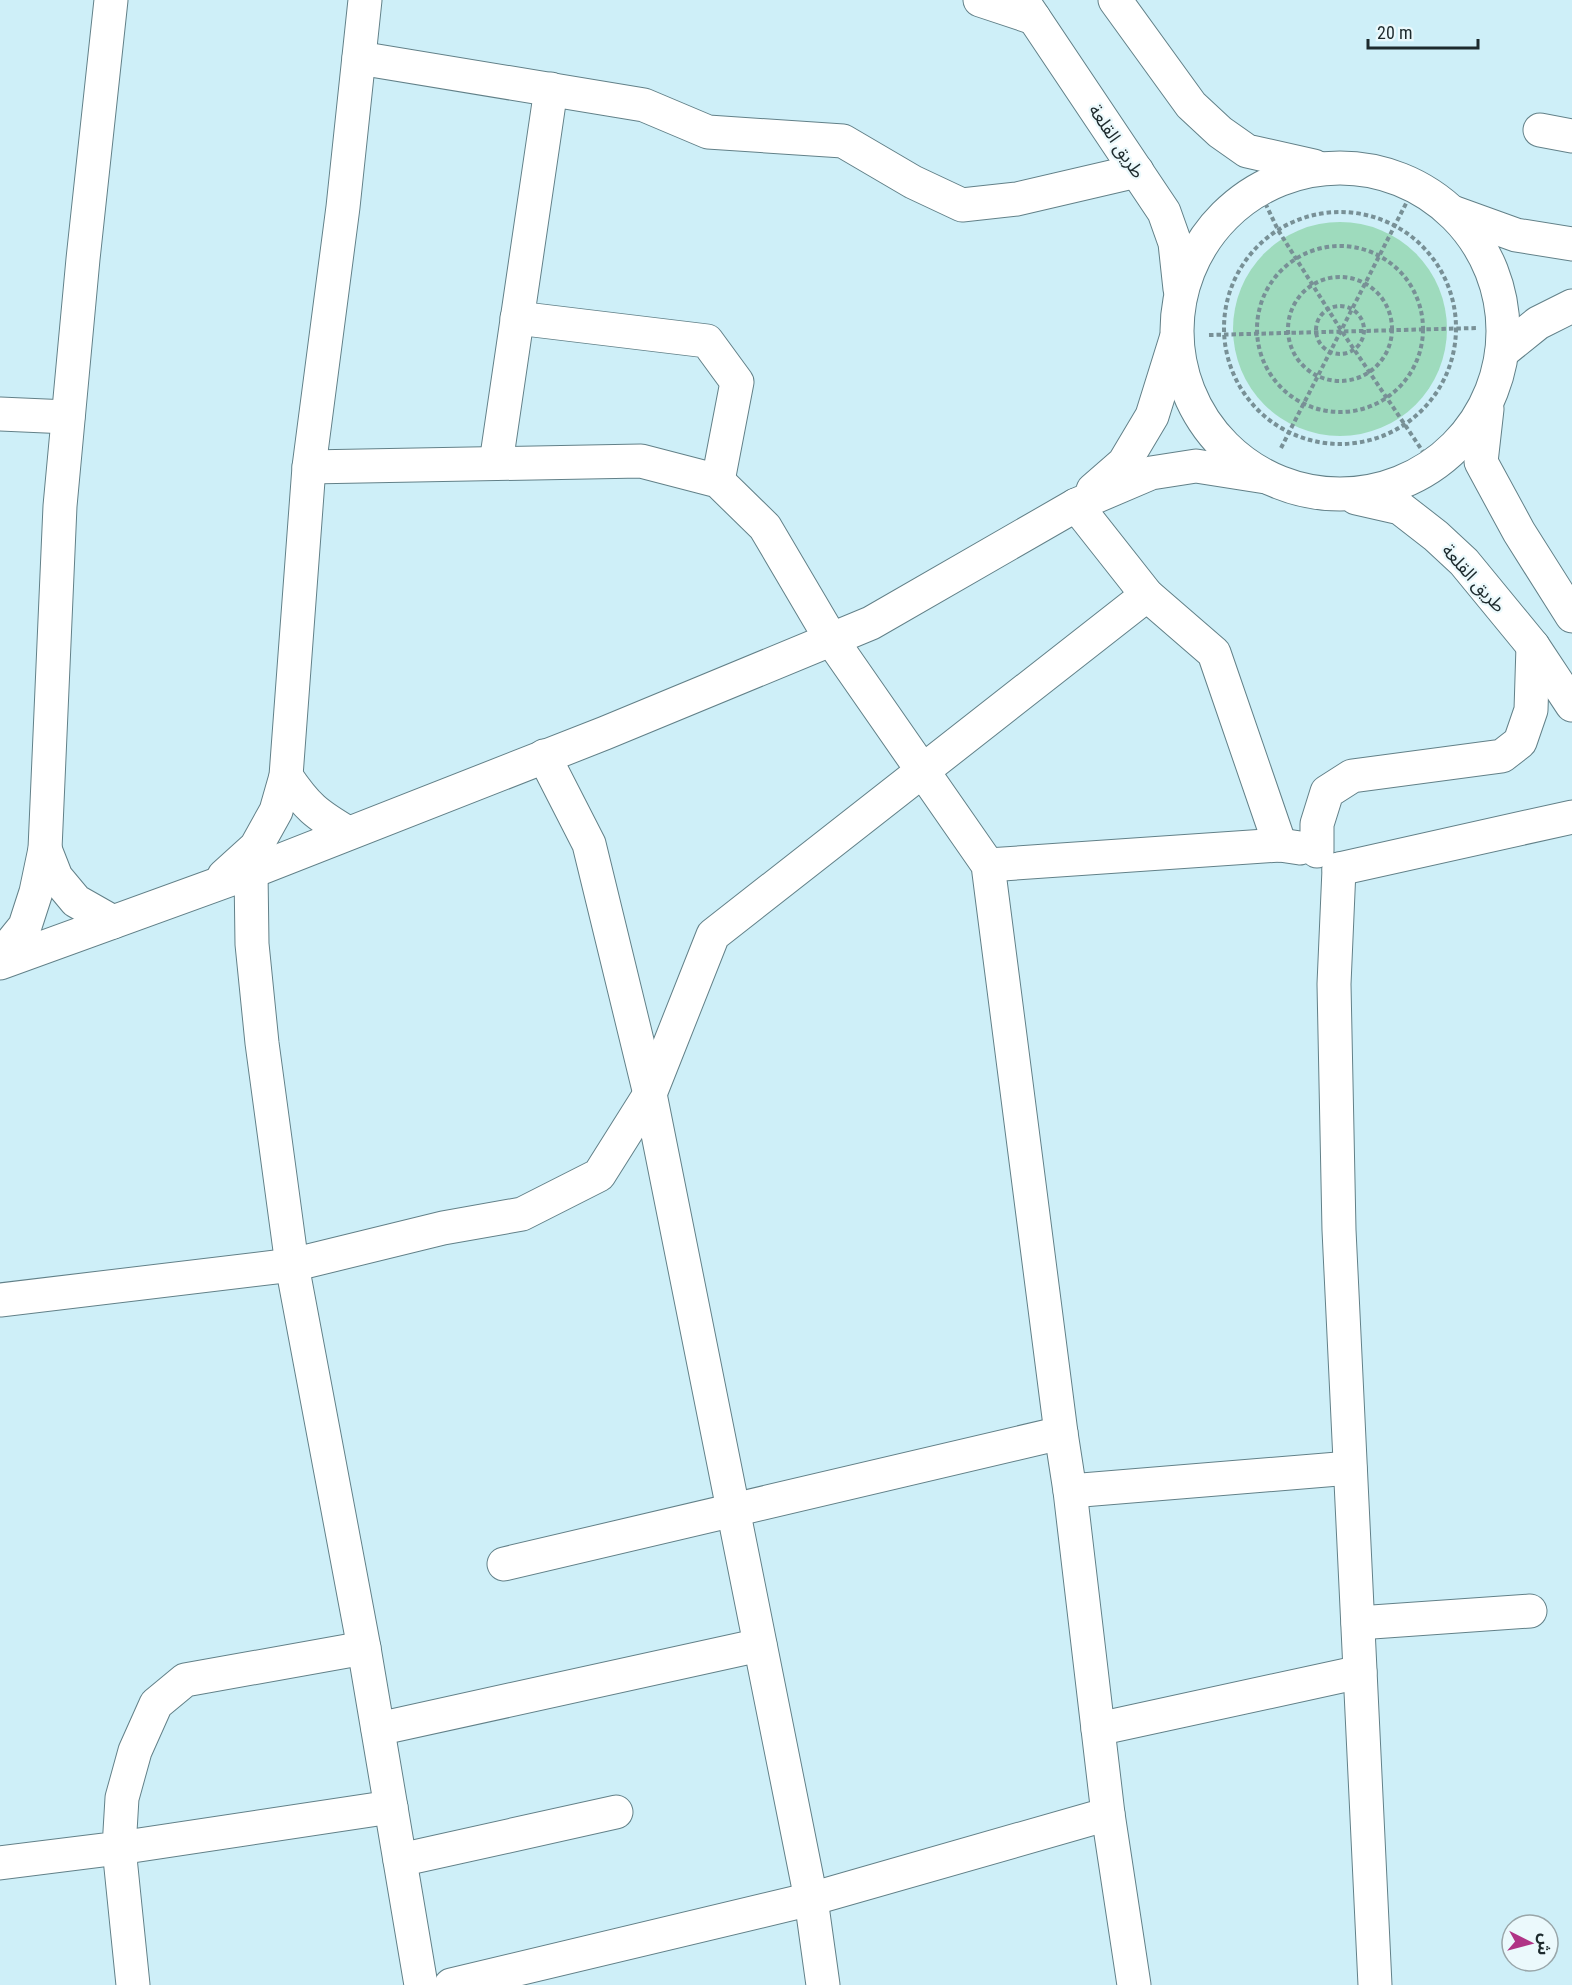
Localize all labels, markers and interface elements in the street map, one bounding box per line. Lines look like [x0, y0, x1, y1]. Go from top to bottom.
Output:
scale bar [1368, 12, 1478, 50]
text: 20 m [1377, 22, 1412, 43]
street label: طريق القلعة [1084, 100, 1149, 182]
street label: طريق القلعة [1437, 540, 1510, 617]
north arrow [1500, 1913, 1560, 1973]
text: ش [1534, 1933, 1555, 1956]

